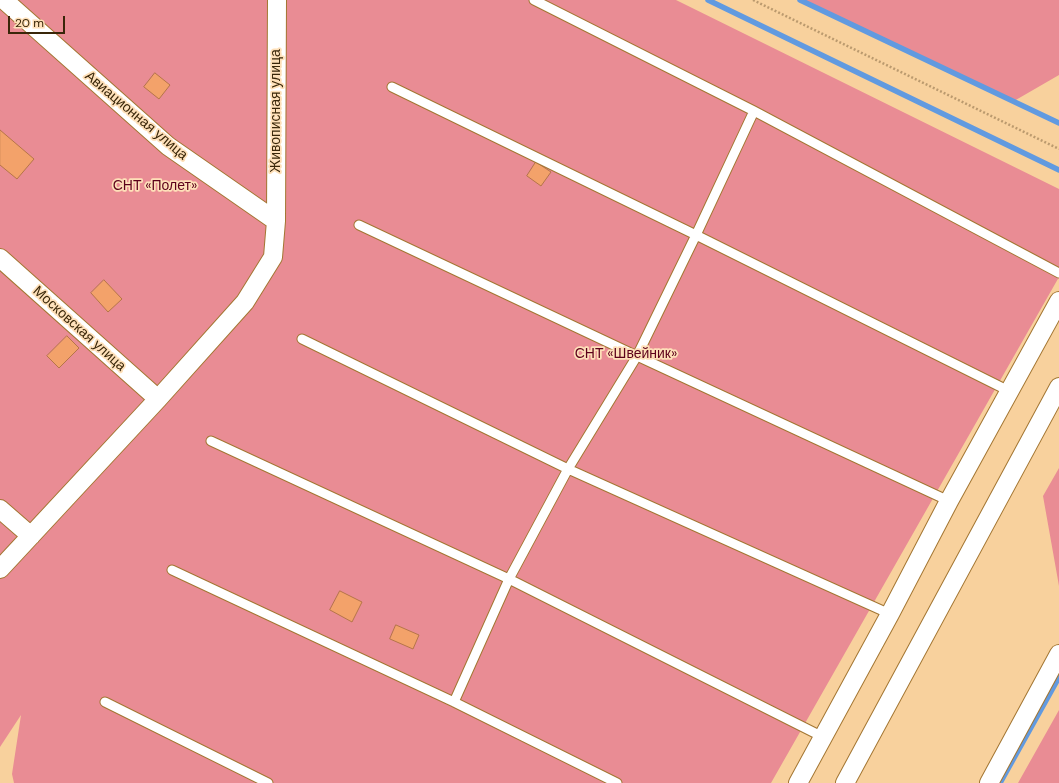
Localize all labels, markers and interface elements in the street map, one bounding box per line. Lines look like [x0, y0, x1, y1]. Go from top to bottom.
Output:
scale bar [10, 8, 67, 34]
text: 20 m [15, 15, 44, 31]
street label: Живописная улица [268, 49, 284, 173]
street label: Авиационная улица [81, 68, 191, 164]
park label: СНТ «Полет» [113, 178, 197, 194]
street label: Московская улица [29, 283, 129, 375]
park label: СНТ «Швейник» [575, 346, 677, 362]

